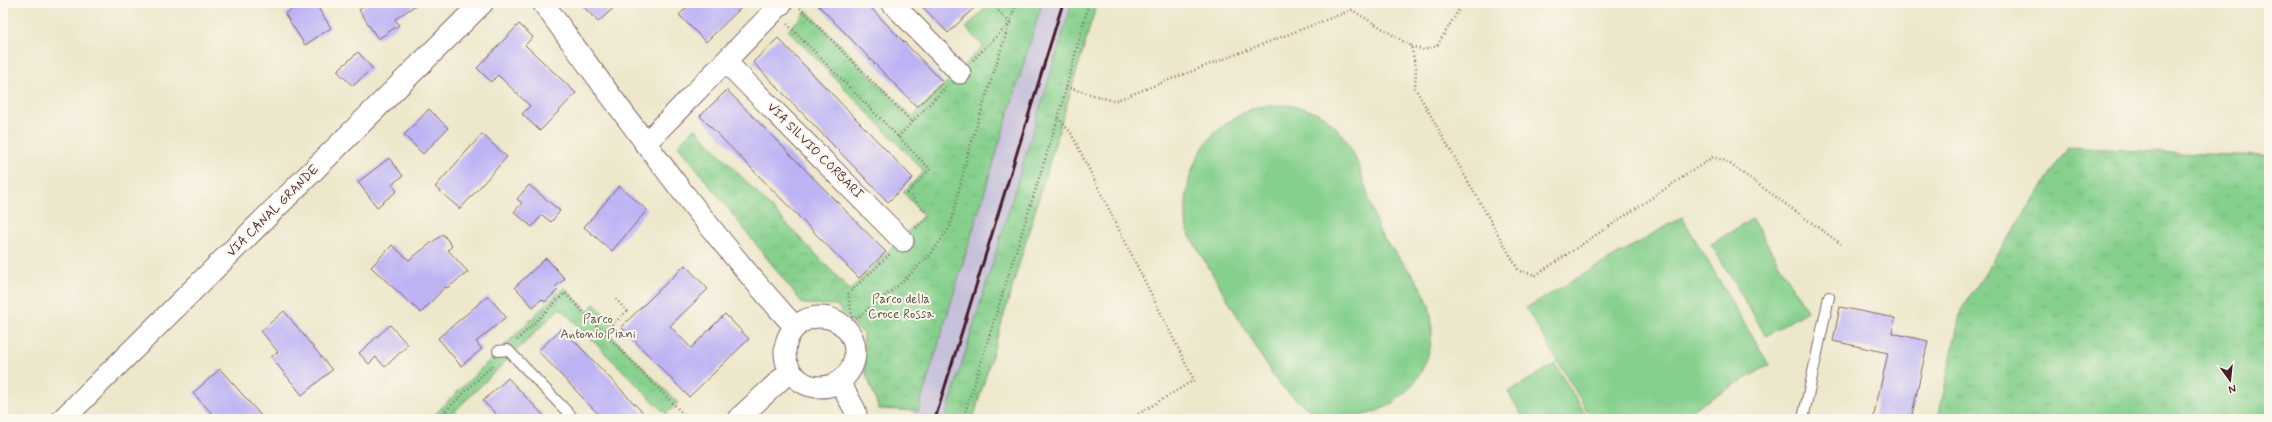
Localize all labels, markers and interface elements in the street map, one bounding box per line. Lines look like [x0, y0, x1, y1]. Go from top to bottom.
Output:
street label: VIA SILVIO CORBARI [763, 99, 867, 203]
street label: VIA CANAL GRANDE [223, 161, 323, 261]
park label: Parco della Croce Rossa [868, 291, 934, 323]
park label: Parco Antonio Piani [560, 311, 636, 343]
north arrow [2210, 360, 2250, 400]
text: N [2227, 381, 2238, 396]

